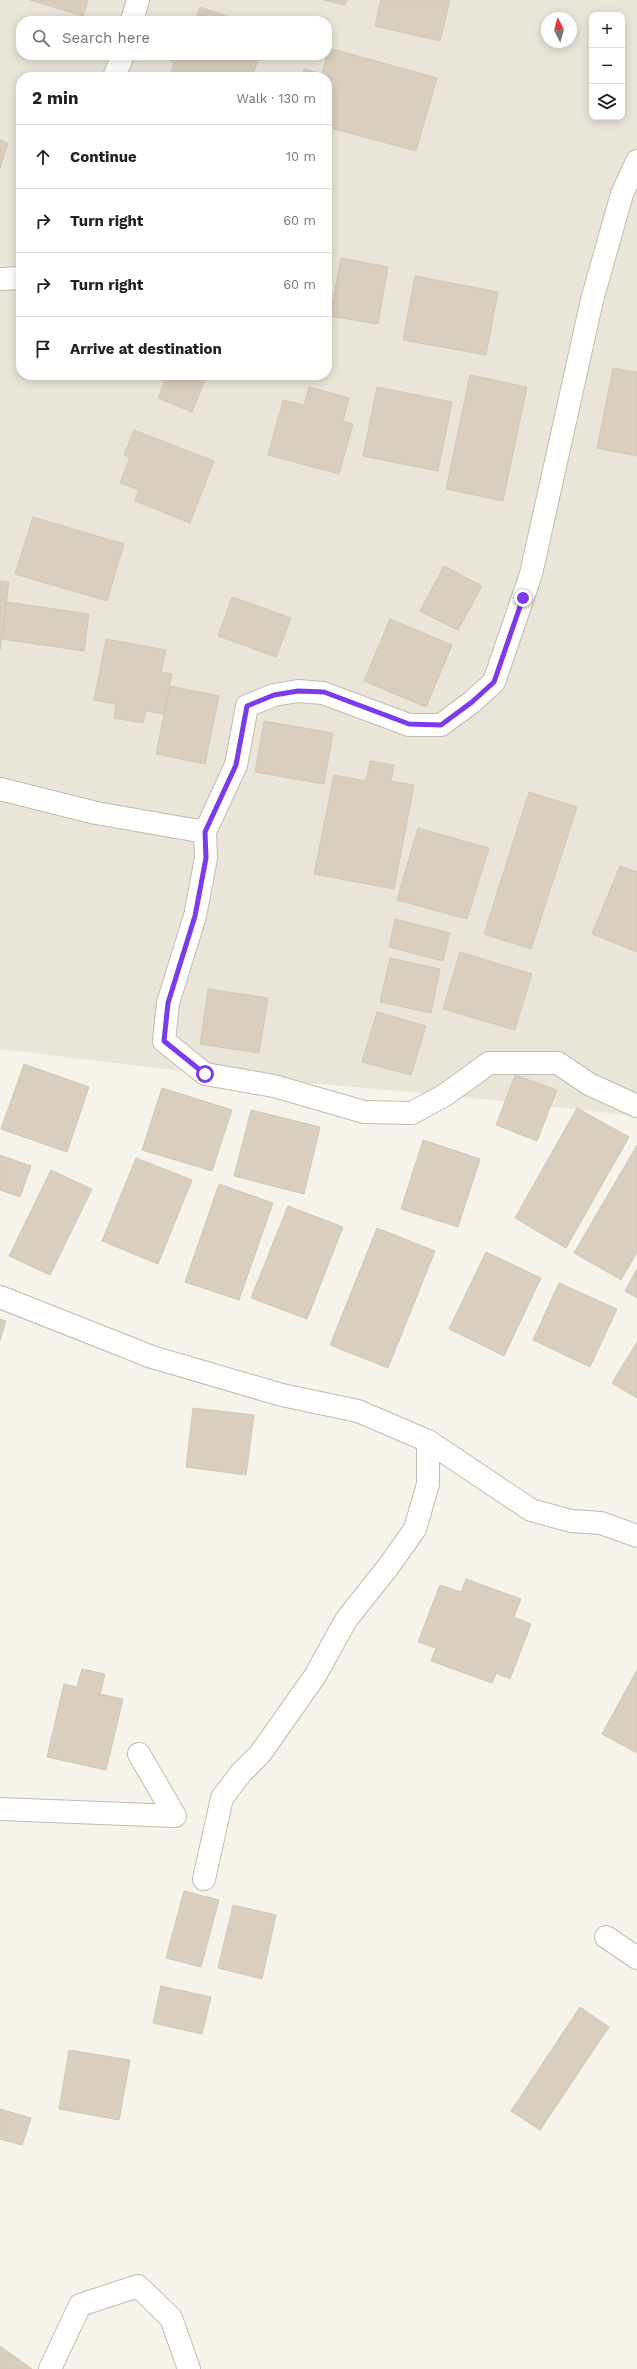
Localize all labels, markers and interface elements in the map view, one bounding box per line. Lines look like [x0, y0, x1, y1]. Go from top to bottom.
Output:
north arrow [541, 12, 577, 48]
map controls [589, 12, 625, 120]
button: + [589, 12, 625, 48]
search box [16, 16, 332, 60]
icon: search [30, 27, 52, 49]
text: Search here [62, 29, 150, 47]
button: − [589, 48, 625, 84]
button: layers [589, 84, 625, 120]
text: 2 min [32, 88, 78, 108]
text: Walk · 130 m [237, 91, 316, 106]
icon: ahead [32, 146, 54, 168]
text: Continue [70, 148, 137, 166]
text: 10 m [286, 149, 316, 164]
icon: right [32, 210, 54, 232]
text: Turn right [70, 212, 143, 230]
text: 60 m [283, 213, 316, 228]
icon: right [32, 274, 54, 296]
text: Turn right [70, 276, 143, 294]
text: 60 m [283, 277, 316, 292]
icon: arrive [32, 338, 54, 360]
text: Arrive at destination [70, 340, 222, 358]
route end [514, 589, 532, 607]
route start [196, 1065, 214, 1083]

